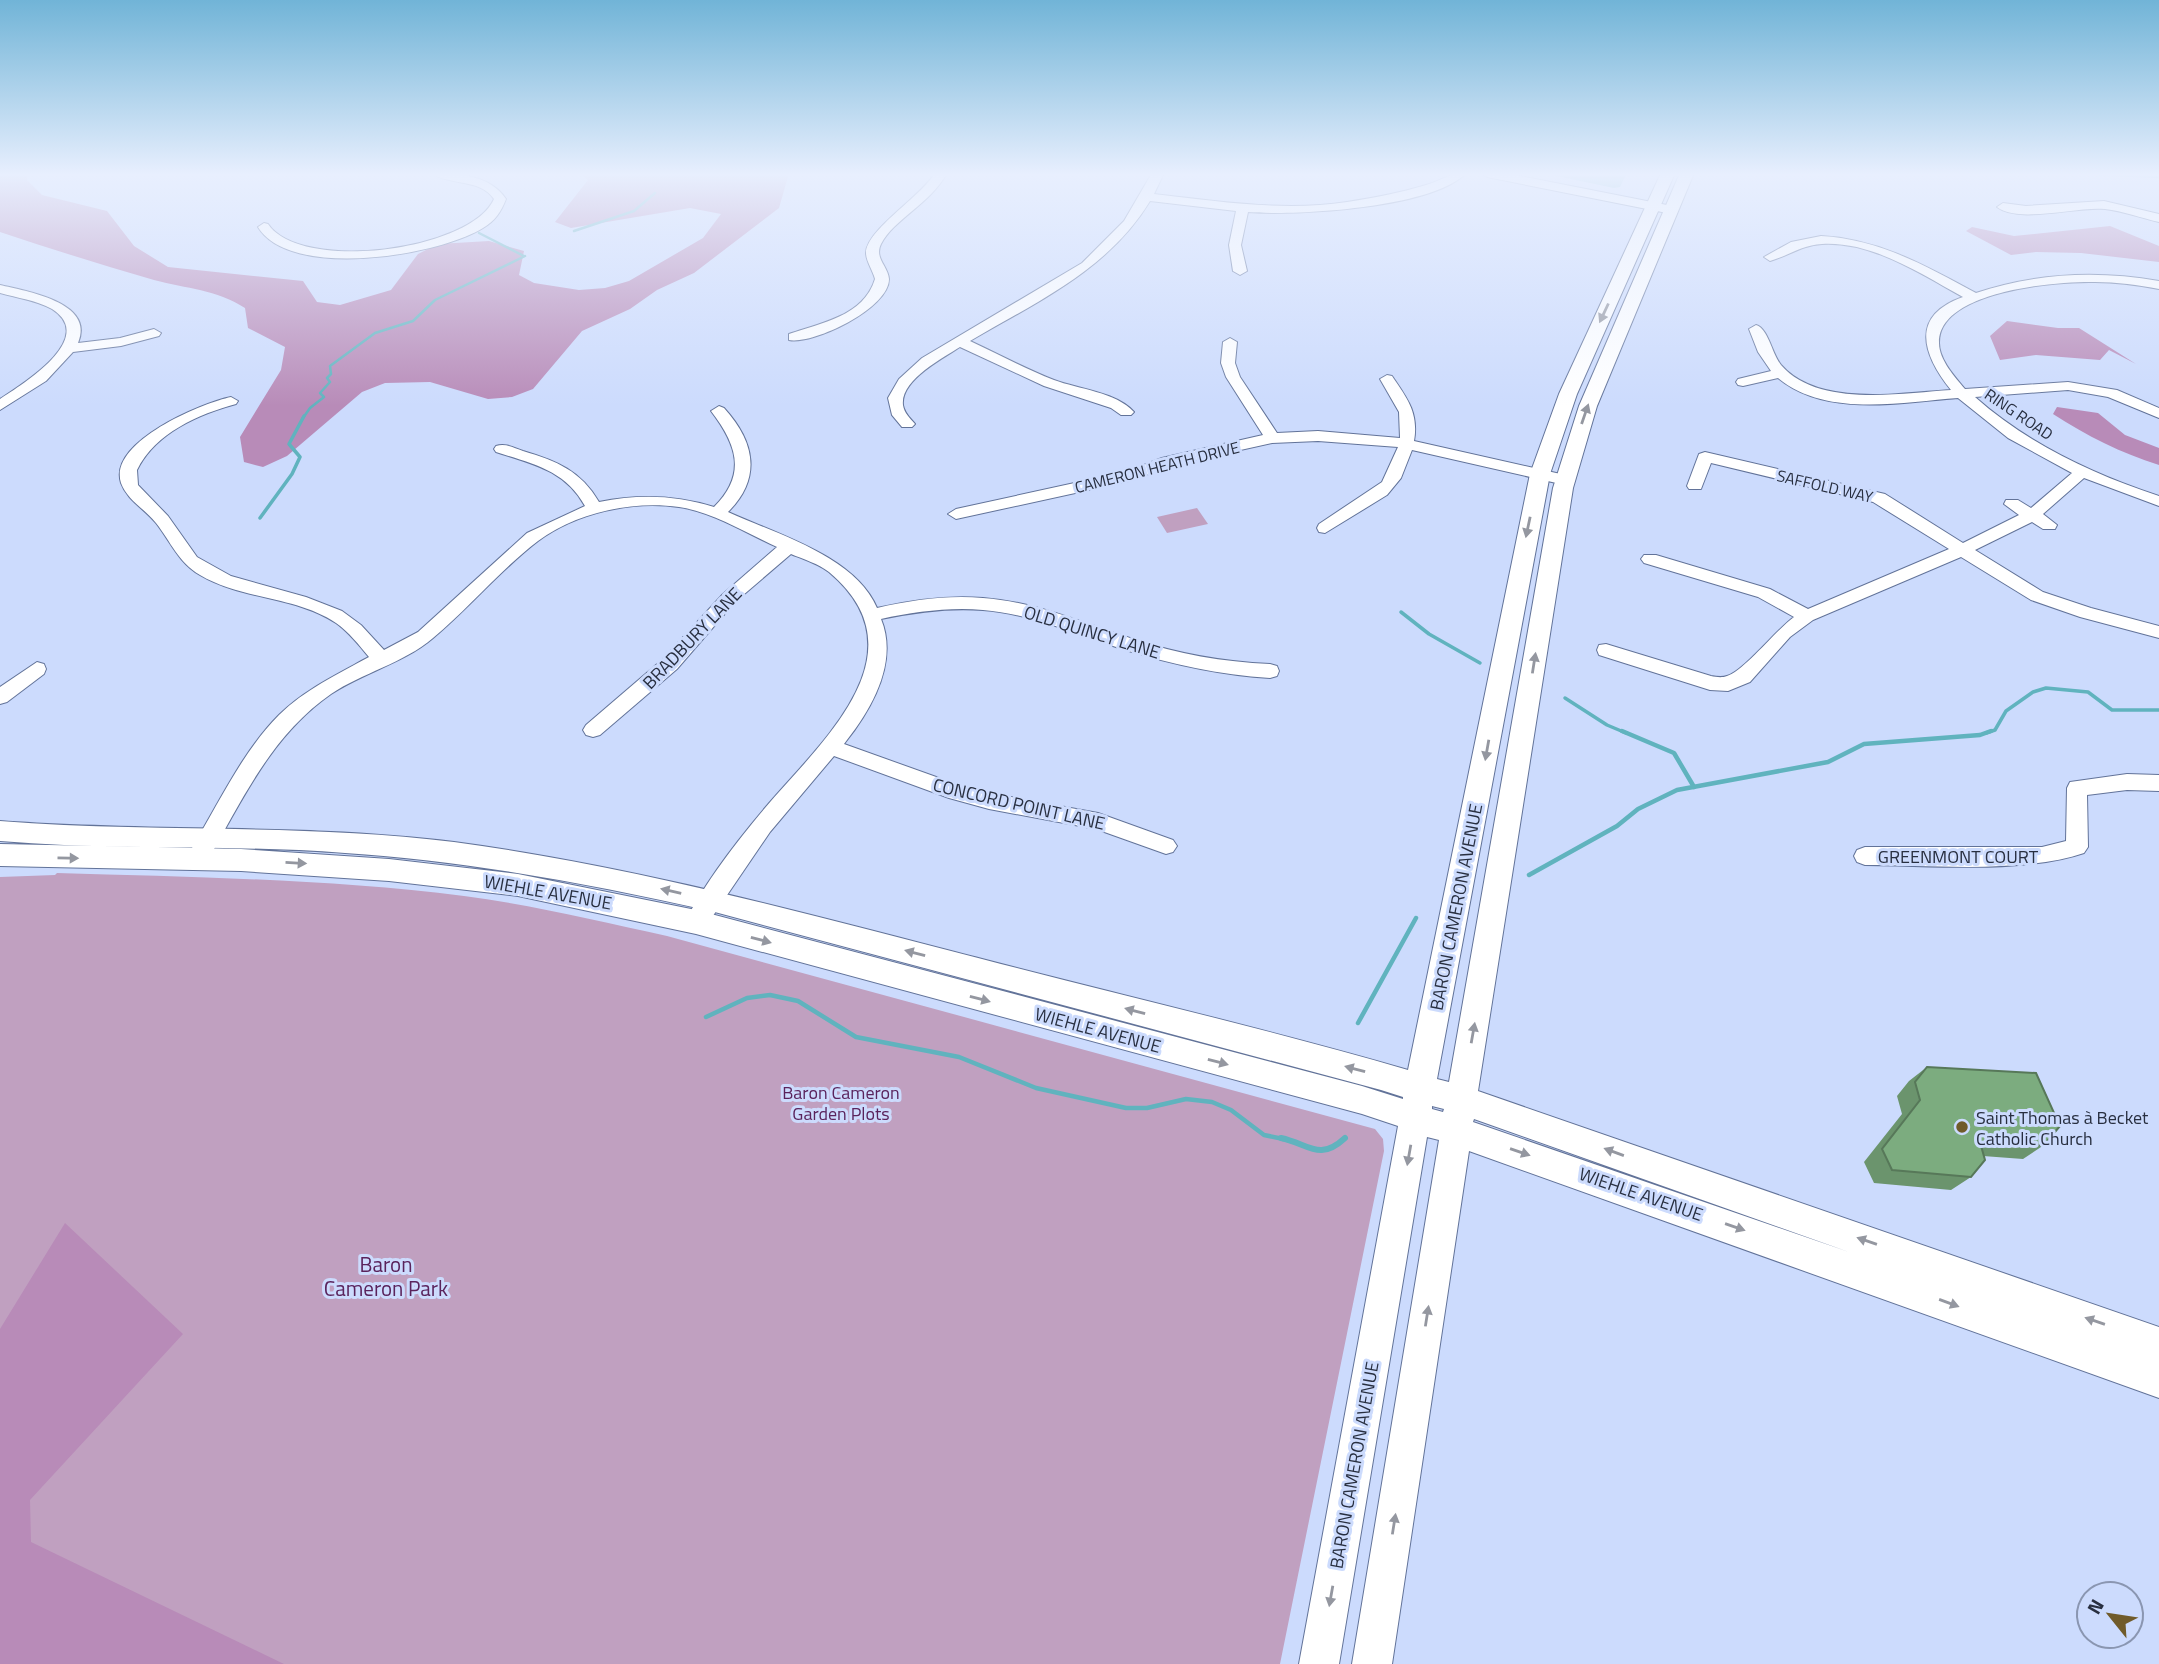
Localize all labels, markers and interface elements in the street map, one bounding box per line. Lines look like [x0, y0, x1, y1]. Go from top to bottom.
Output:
one-way arrow [1599, 303, 1610, 323]
street label: RING ROAD [1980, 382, 2058, 446]
one-way arrow [1580, 404, 1591, 425]
street label: CAMERON HEATH DRIVE [1072, 435, 1242, 499]
street label: SAFFOLD WAY [1775, 463, 1876, 509]
one-way arrow [1523, 516, 1534, 538]
street label: BRADBURY LANE [636, 581, 748, 695]
street label: OLD QUINCY LANE [1021, 598, 1163, 666]
one-way arrow [1528, 652, 1539, 674]
one-way arrow [1481, 739, 1492, 761]
street label: CONCORD POINT LANE [930, 771, 1108, 837]
street label: BARON CAMERON AVENUE [1423, 801, 1489, 1013]
street label: GREENMONT COURT [1878, 843, 2039, 870]
one-way arrow [57, 853, 79, 864]
one-way arrow [285, 857, 307, 868]
street label: WIEHLE AVENUE [482, 867, 614, 917]
one-way arrow [660, 885, 682, 896]
one-way arrow [750, 935, 772, 946]
one-way arrow [904, 947, 926, 958]
one-way arrow [969, 994, 991, 1005]
street label: WIEHLE AVENUE [1032, 1000, 1164, 1060]
one-way arrow [1124, 1005, 1146, 1016]
one-way arrow [1467, 1022, 1478, 1044]
one-way arrow [1207, 1057, 1229, 1068]
one-way arrow [1344, 1063, 1366, 1074]
park label: Baron Cameron Garden Plots [782, 1079, 900, 1127]
place label: Saint Thomas à Becket Catholic Church [1976, 1104, 2149, 1152]
marker: Saint Thomas à Becket Catholic Church [1954, 1119, 1970, 1135]
one-way arrow [1403, 1144, 1414, 1166]
one-way arrow [1604, 1146, 1625, 1157]
one-way arrow [1510, 1147, 1531, 1158]
street label: WIEHLE AVENUE [1575, 1160, 1707, 1228]
one-way arrow [1725, 1222, 1746, 1233]
one-way arrow [1856, 1235, 1877, 1246]
park label: Baron Cameron Park [324, 1248, 448, 1304]
one-way arrow [1939, 1298, 1960, 1309]
one-way arrow [1422, 1305, 1433, 1327]
one-way arrow [2085, 1315, 2106, 1326]
street label: BARON CAMERON AVENUE [1322, 1359, 1386, 1571]
one-way arrow [1389, 1513, 1400, 1535]
north arrow [2075, 1580, 2145, 1650]
one-way arrow [1325, 1586, 1336, 1608]
text: N [2079, 1593, 2111, 1619]

